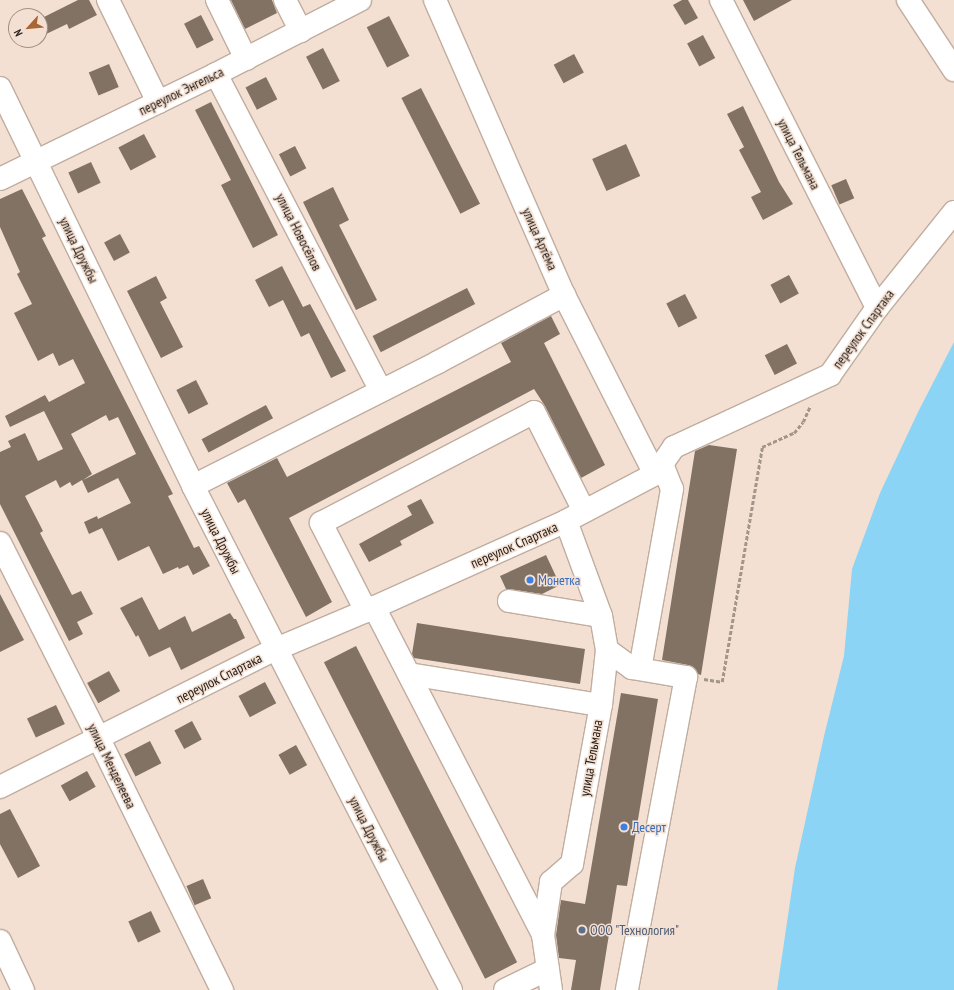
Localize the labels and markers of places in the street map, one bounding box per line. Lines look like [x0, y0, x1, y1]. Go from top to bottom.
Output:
place label: Монетка [538, 572, 580, 588]
marker: Монетка [525, 575, 535, 585]
place label: Десерт [632, 819, 666, 835]
marker: Десерт [619, 822, 629, 832]
place label: ООО "Технология" [590, 922, 680, 938]
marker: ООО "Технология" [577, 925, 587, 935]

